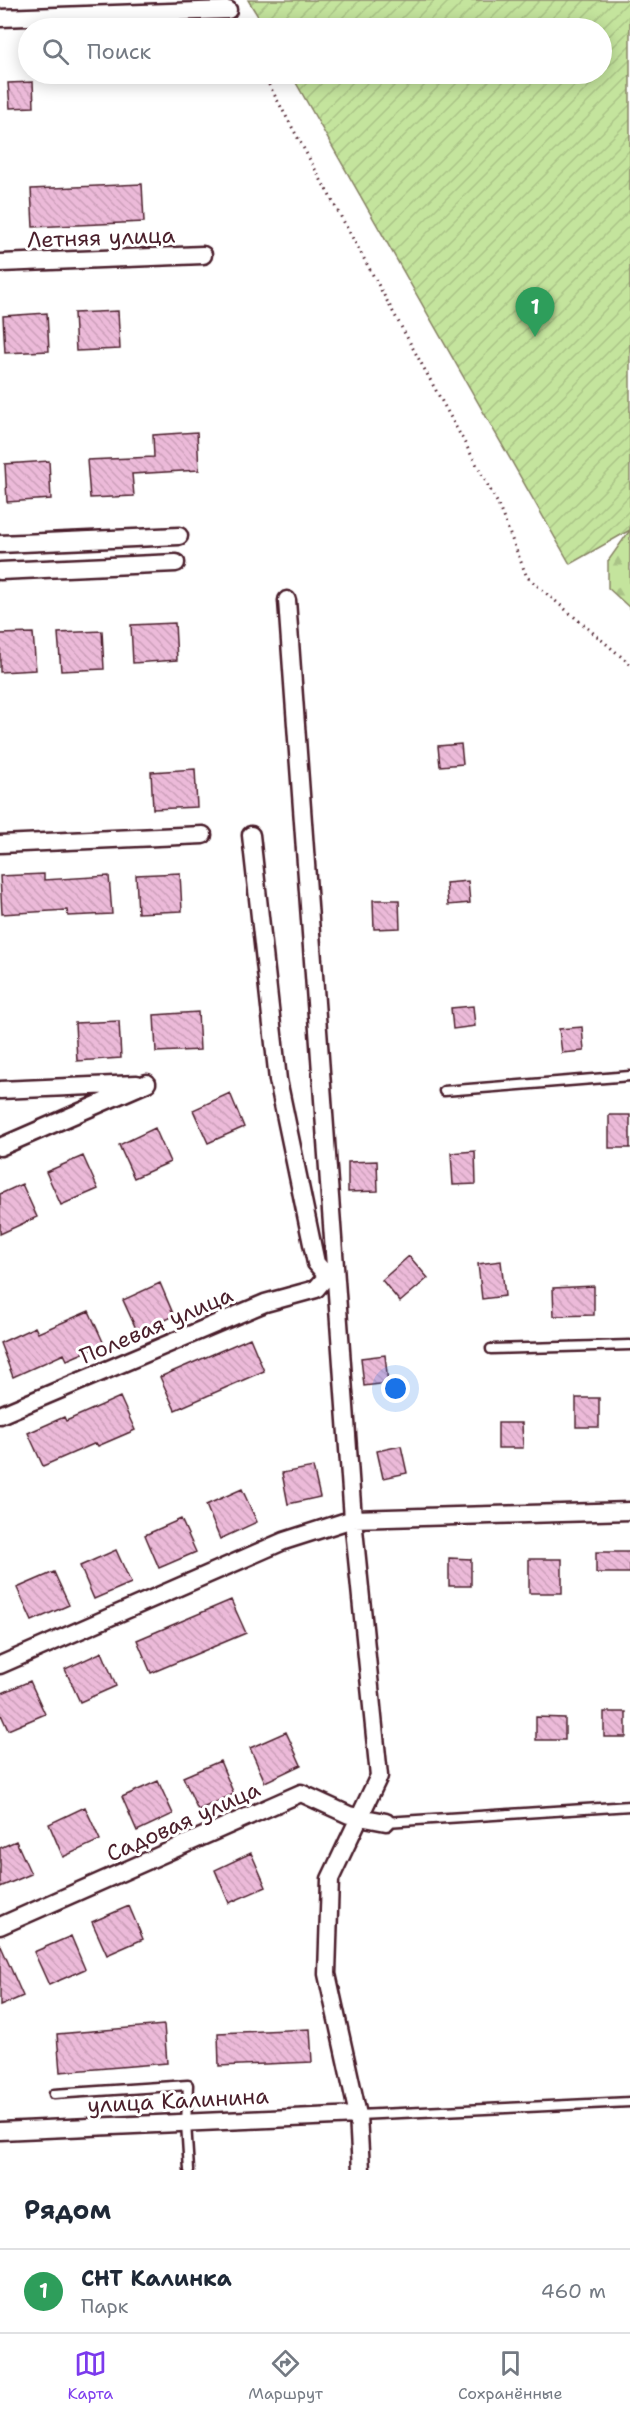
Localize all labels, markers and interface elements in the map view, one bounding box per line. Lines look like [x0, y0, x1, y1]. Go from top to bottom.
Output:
search box [18, 18, 612, 84]
icon: search [39, 35, 72, 68]
text: Поиск [87, 37, 151, 66]
street label: Летняя улица [26, 220, 176, 255]
pin: 1 [516, 288, 554, 337]
street label: Полевая улица [75, 1280, 237, 1371]
your location [381, 1374, 410, 1403]
street label: Садовая улица [102, 1774, 265, 1868]
street label: улица Калинина [87, 2081, 270, 2120]
text: Рядом [24, 2192, 111, 2227]
text: СНТ Калинка [81, 2264, 232, 2293]
text: 1 [39, 2278, 48, 2304]
text: 460 m [541, 2278, 606, 2304]
text: Парк [81, 2293, 128, 2319]
tab: Карта [68, 2347, 113, 2404]
tab: Маршрут [248, 2347, 323, 2404]
tab: Сохранённые [458, 2347, 562, 2404]

